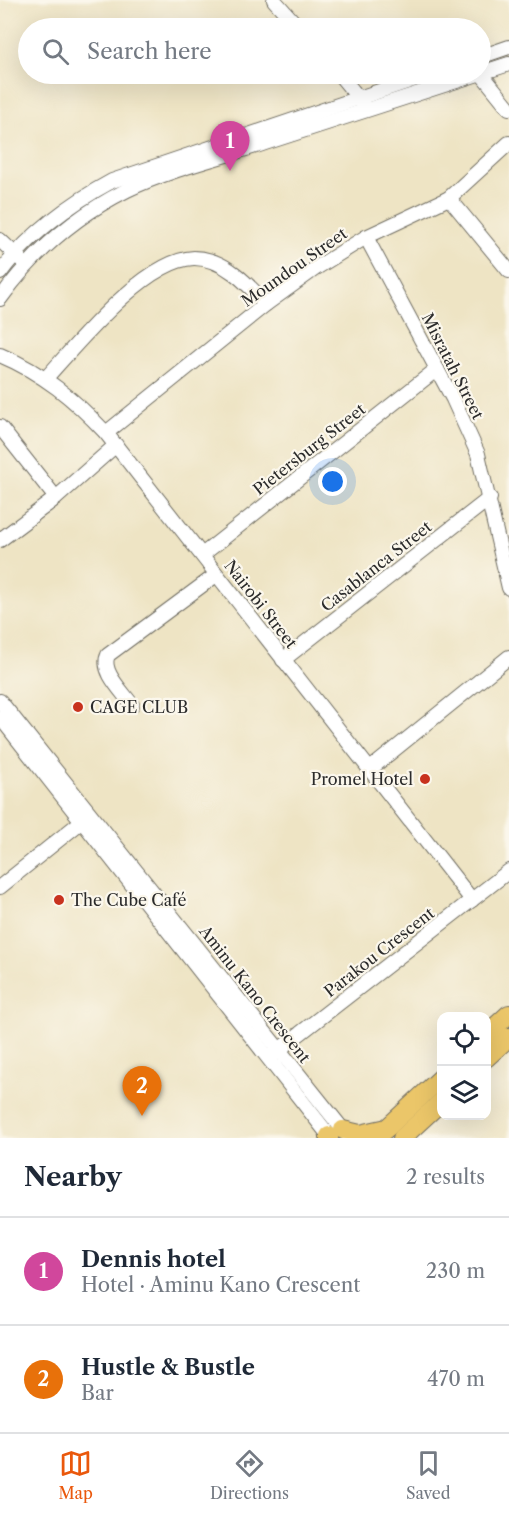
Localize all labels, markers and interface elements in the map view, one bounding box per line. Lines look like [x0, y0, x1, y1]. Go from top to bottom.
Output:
search box [18, 18, 491, 84]
icon: search [39, 35, 72, 68]
text: Search here [87, 38, 212, 65]
pin: 1 [210, 122, 250, 171]
street label: Moundou Street [237, 223, 351, 311]
street label: Misratah Street [418, 309, 489, 423]
street label: Pietersburg Street [249, 399, 369, 499]
your location [318, 467, 347, 496]
street label: Casablanca Street [317, 516, 436, 616]
street label: Nairobi Street [220, 556, 302, 652]
place label: CAGE CLUB [90, 697, 188, 717]
marker: CAGE CLUB [71, 700, 85, 714]
place label: Promel Hotel [311, 769, 413, 789]
marker: Promel Hotel [418, 772, 432, 786]
place label: The Cube Café [71, 890, 187, 910]
marker: The Cube Café [52, 893, 66, 907]
street label: Parakou Crescent [320, 903, 438, 1001]
street label: Aminu Kano Crescent [195, 921, 315, 1067]
map controls [437, 1012, 491, 1120]
button: locate [437, 1012, 491, 1066]
pin: 2 [122, 1066, 162, 1116]
button: layers [437, 1066, 491, 1120]
text: Nearby [24, 1161, 122, 1193]
text: 2 results [406, 1165, 485, 1189]
text: Dennis hotel [81, 1246, 226, 1273]
text: 1 [39, 1259, 48, 1283]
text: 230 m [426, 1259, 485, 1283]
text: Hotel · Aminu Kano Crescent [81, 1273, 360, 1297]
text: Hustle & Bustle [81, 1354, 255, 1381]
text: 2 [38, 1367, 49, 1391]
text: 470 m [427, 1367, 485, 1391]
text: Bar [81, 1381, 114, 1405]
tab: Map [59, 1447, 93, 1503]
tab: Directions [210, 1447, 289, 1503]
tab: Saved [406, 1447, 450, 1503]

